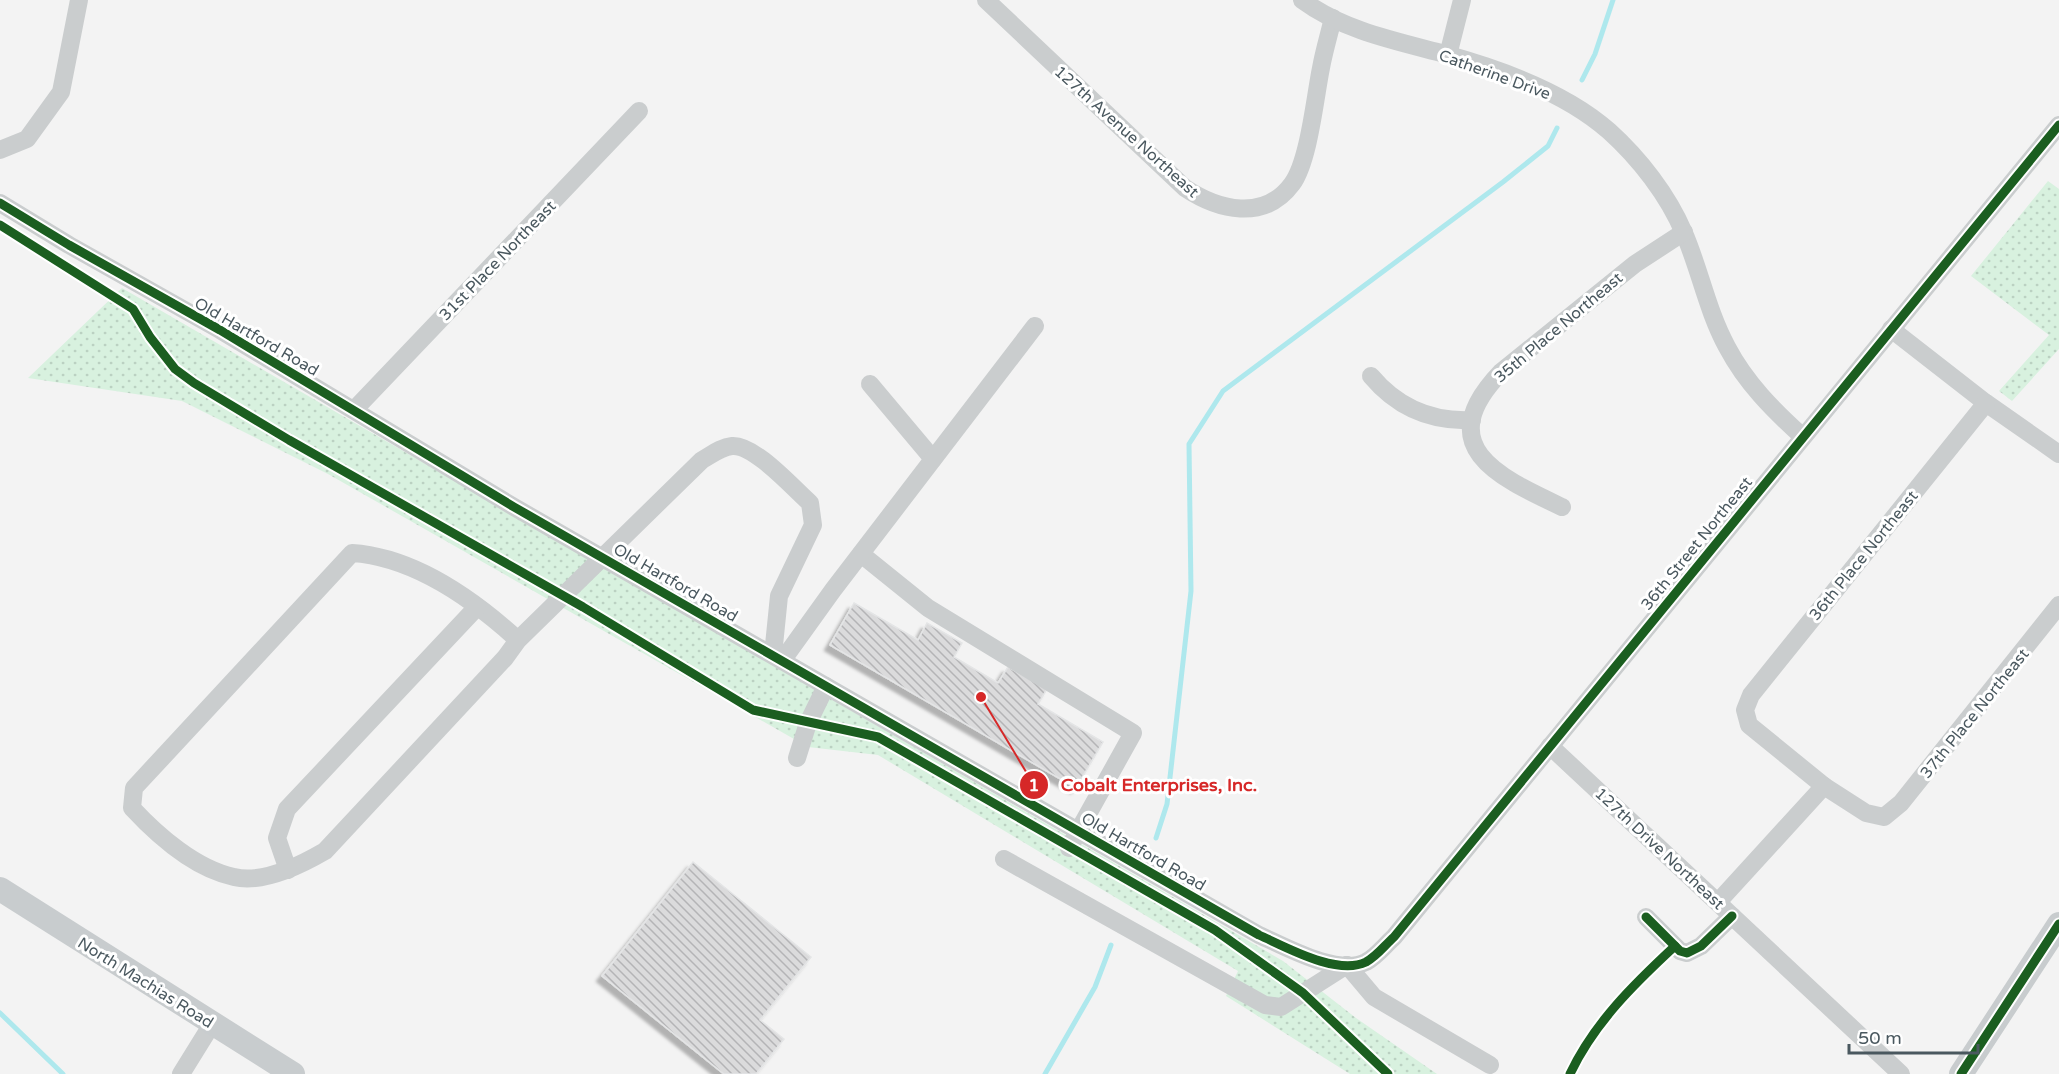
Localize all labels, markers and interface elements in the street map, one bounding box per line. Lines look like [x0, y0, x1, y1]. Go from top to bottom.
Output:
street label: Catherine Drive [1436, 45, 1553, 104]
street label: 127th Avenue Northeast [1050, 62, 1203, 202]
street label: 31st Place Northeast [435, 196, 560, 325]
street label: 35th Place Northeast [1490, 268, 1627, 387]
street label: Old Hartford Road [191, 293, 322, 381]
street label: 36th Street Northeast [1637, 473, 1757, 614]
street label: 36th Place Northeast [1805, 487, 1922, 625]
street label: Old Hartford Road [610, 539, 741, 627]
street label: 37th Place Northeast [1916, 645, 2033, 783]
callout: Cobalt Enterprises, Inc. [1019, 767, 1269, 803]
text: 1 [1028, 774, 1040, 796]
text: Cobalt Enterprises, Inc. [1061, 774, 1257, 796]
street label: 127th Drive Northeast [1590, 784, 1728, 914]
street label: Old Hartford Road [1078, 808, 1209, 896]
street label: North Machias Road [74, 933, 217, 1033]
scale bar [1849, 1017, 1978, 1055]
text: 50 m [1858, 1027, 1902, 1049]

